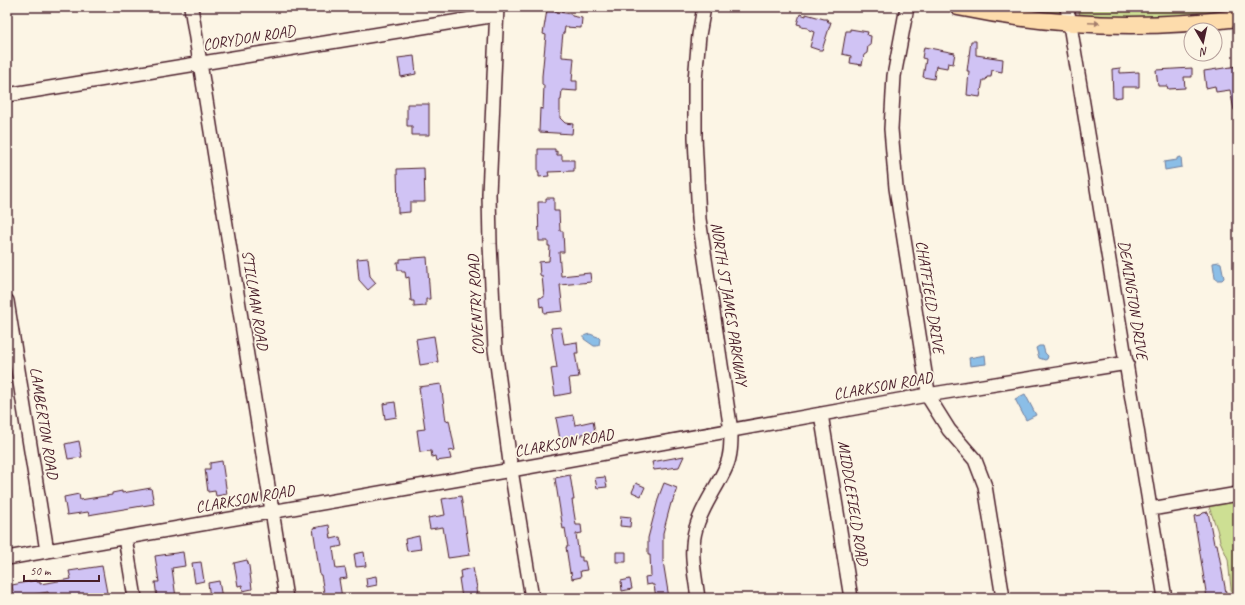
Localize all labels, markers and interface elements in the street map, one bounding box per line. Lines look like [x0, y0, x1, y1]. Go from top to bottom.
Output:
one-way arrow [1088, 20, 1100, 27]
street label: CORYDON ROAD [201, 21, 298, 55]
north arrow [1183, 22, 1223, 62]
text: N [1198, 44, 1209, 60]
street label: NORTH ST JAMES PARKWAY [706, 221, 752, 390]
street label: CHATFIELD DRIVE [911, 239, 949, 357]
street label: DEMINGTON DRIVE [1114, 239, 1153, 363]
street label: STILLMAN ROAD [237, 249, 273, 353]
street label: COVENTRY ROAD [463, 253, 489, 356]
street label: LAMBERTON ROAD [25, 366, 63, 482]
street label: CLARKSON ROAD [832, 367, 936, 405]
street label: CLARKSON ROAD [513, 424, 617, 462]
street label: MIDDLEFIELD ROAD [833, 439, 873, 569]
street label: CLARKSON ROAD [194, 480, 298, 518]
scale bar [24, 557, 99, 583]
text: 50 m [30, 563, 52, 579]

